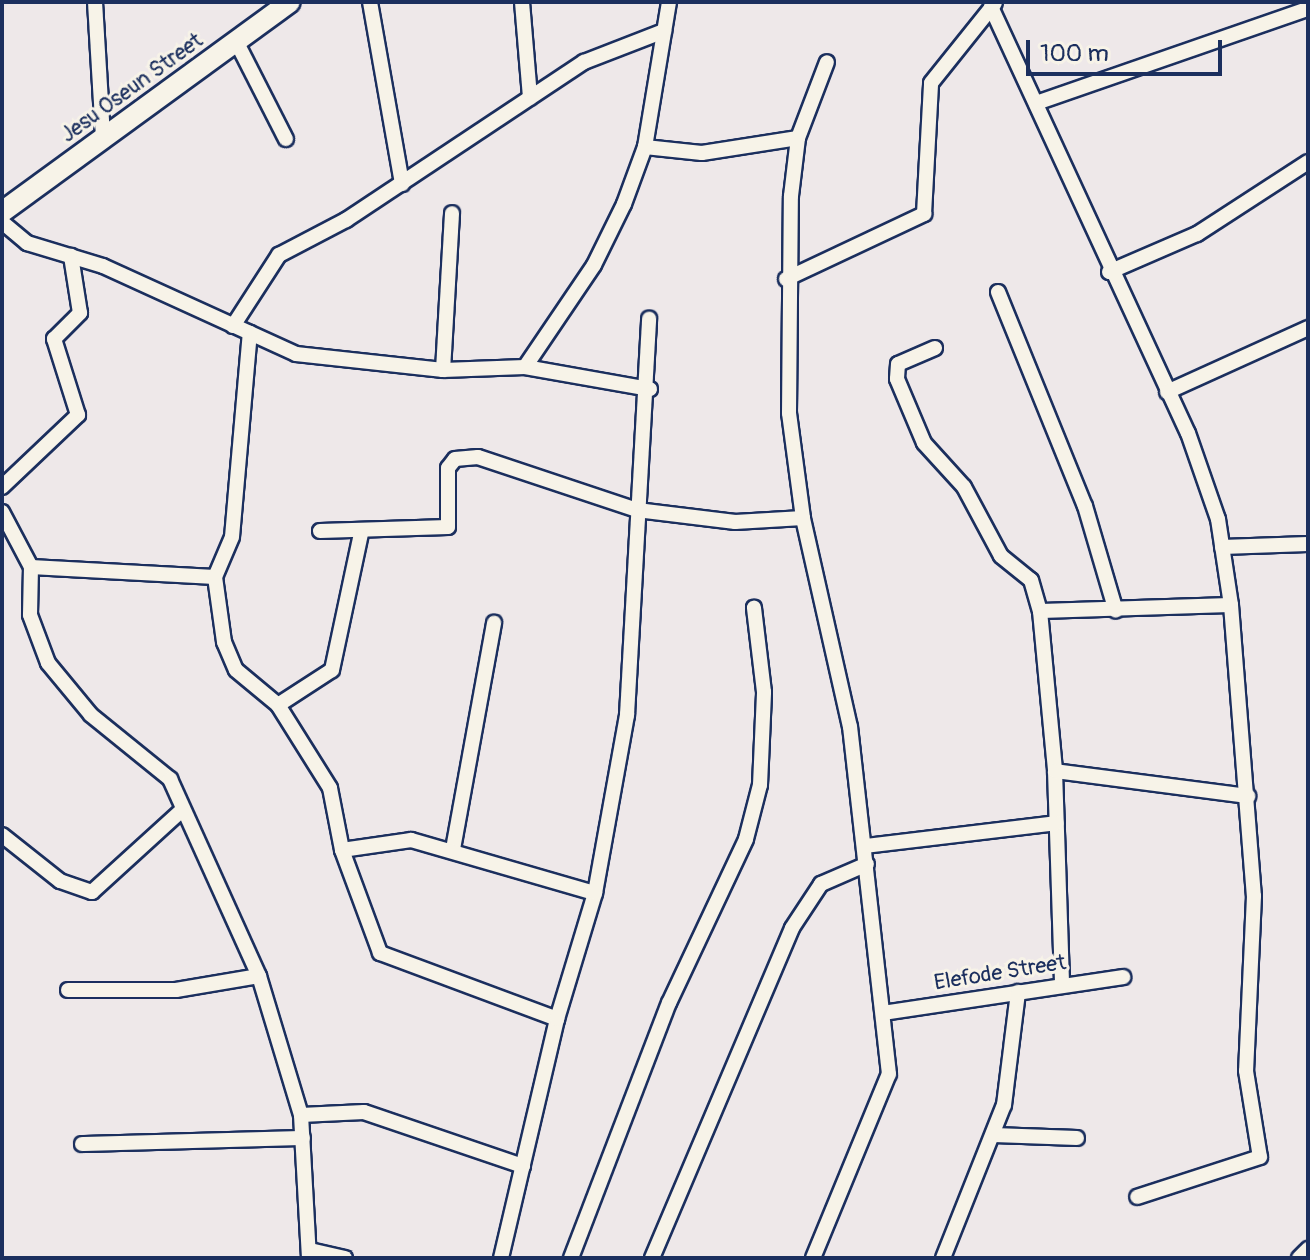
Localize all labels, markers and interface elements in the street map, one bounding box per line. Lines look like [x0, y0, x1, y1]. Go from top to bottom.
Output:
scale bar [1030, 24, 1226, 74]
street label: Jesu Oseun Street [56, 28, 208, 148]
text: 100 m [1040, 39, 1109, 68]
street label: Elefode Street [932, 950, 1068, 996]

